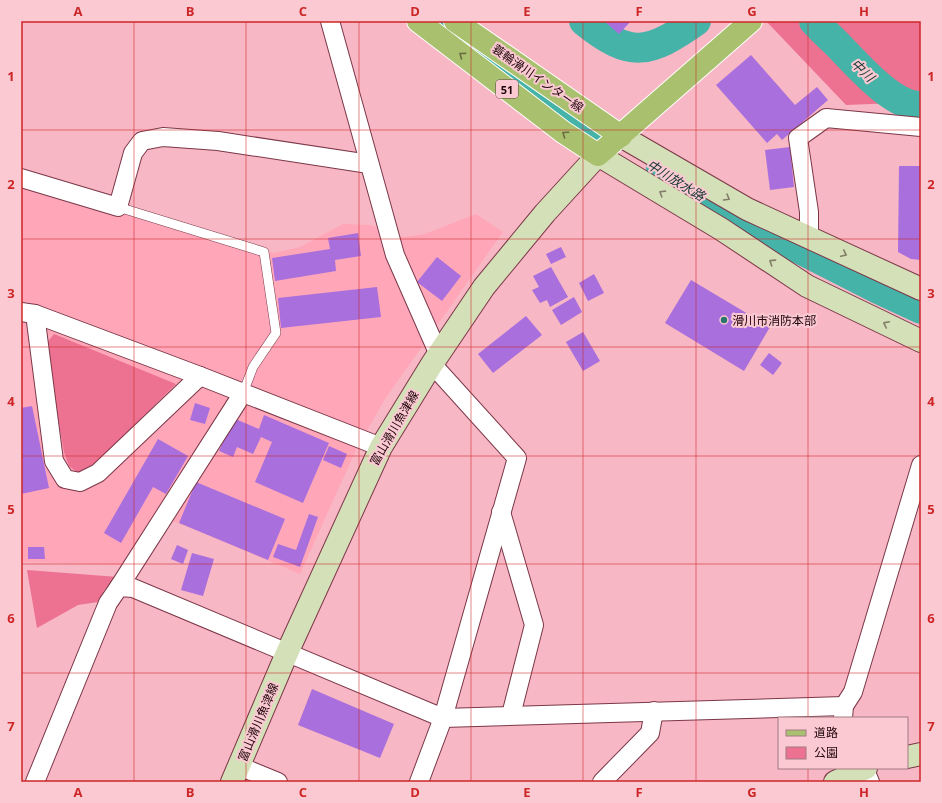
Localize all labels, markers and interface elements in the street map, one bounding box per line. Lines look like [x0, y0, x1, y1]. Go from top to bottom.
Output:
text: A [74, 2, 83, 20]
text: B [186, 2, 195, 20]
text: C [299, 2, 307, 20]
text: D [410, 2, 420, 20]
text: E [523, 2, 531, 20]
text: F [635, 2, 643, 20]
text: G [747, 2, 757, 20]
text: H [859, 2, 869, 20]
street label: 蓑輪滑川インター線 [489, 40, 587, 116]
one-way arrow [459, 52, 466, 60]
water label: 中川 [847, 55, 880, 87]
text: 1 [7, 67, 15, 85]
text: 1 [927, 67, 935, 85]
road number: 51 [496, 80, 518, 98]
one-way arrow [563, 132, 570, 139]
water label: 中川放水路 [644, 155, 709, 205]
text: 2 [7, 175, 15, 193]
text: 2 [927, 175, 935, 193]
one-way arrow [659, 190, 666, 197]
one-way arrow [723, 193, 730, 200]
one-way arrow [840, 249, 847, 257]
one-way arrow [769, 260, 776, 267]
text: 3 [7, 284, 15, 302]
text: 3 [927, 284, 935, 302]
place label: 滑川市消防本部 [732, 312, 816, 329]
marker: 滑川市消防本部 [719, 315, 729, 325]
one-way arrow [883, 321, 890, 329]
street label: 富山滑川魚津線 [366, 387, 422, 469]
text: 4 [7, 392, 15, 410]
text: 4 [927, 392, 935, 410]
text: 5 [7, 500, 15, 518]
text: 5 [927, 500, 935, 518]
text: 6 [7, 609, 15, 627]
text: 6 [927, 609, 935, 627]
street label: 富山滑川魚津線 [234, 680, 282, 764]
text: 7 [7, 717, 15, 735]
legend [778, 717, 908, 769]
text: 7 [927, 717, 935, 735]
text: 道路 [814, 724, 838, 741]
text: 公園 [814, 744, 838, 761]
text: A [74, 783, 83, 801]
text: B [186, 783, 195, 801]
text: C [299, 783, 307, 801]
text: D [410, 783, 420, 801]
text: E [523, 783, 531, 801]
text: F [635, 783, 643, 801]
text: G [747, 783, 757, 801]
text: H [859, 783, 869, 801]

